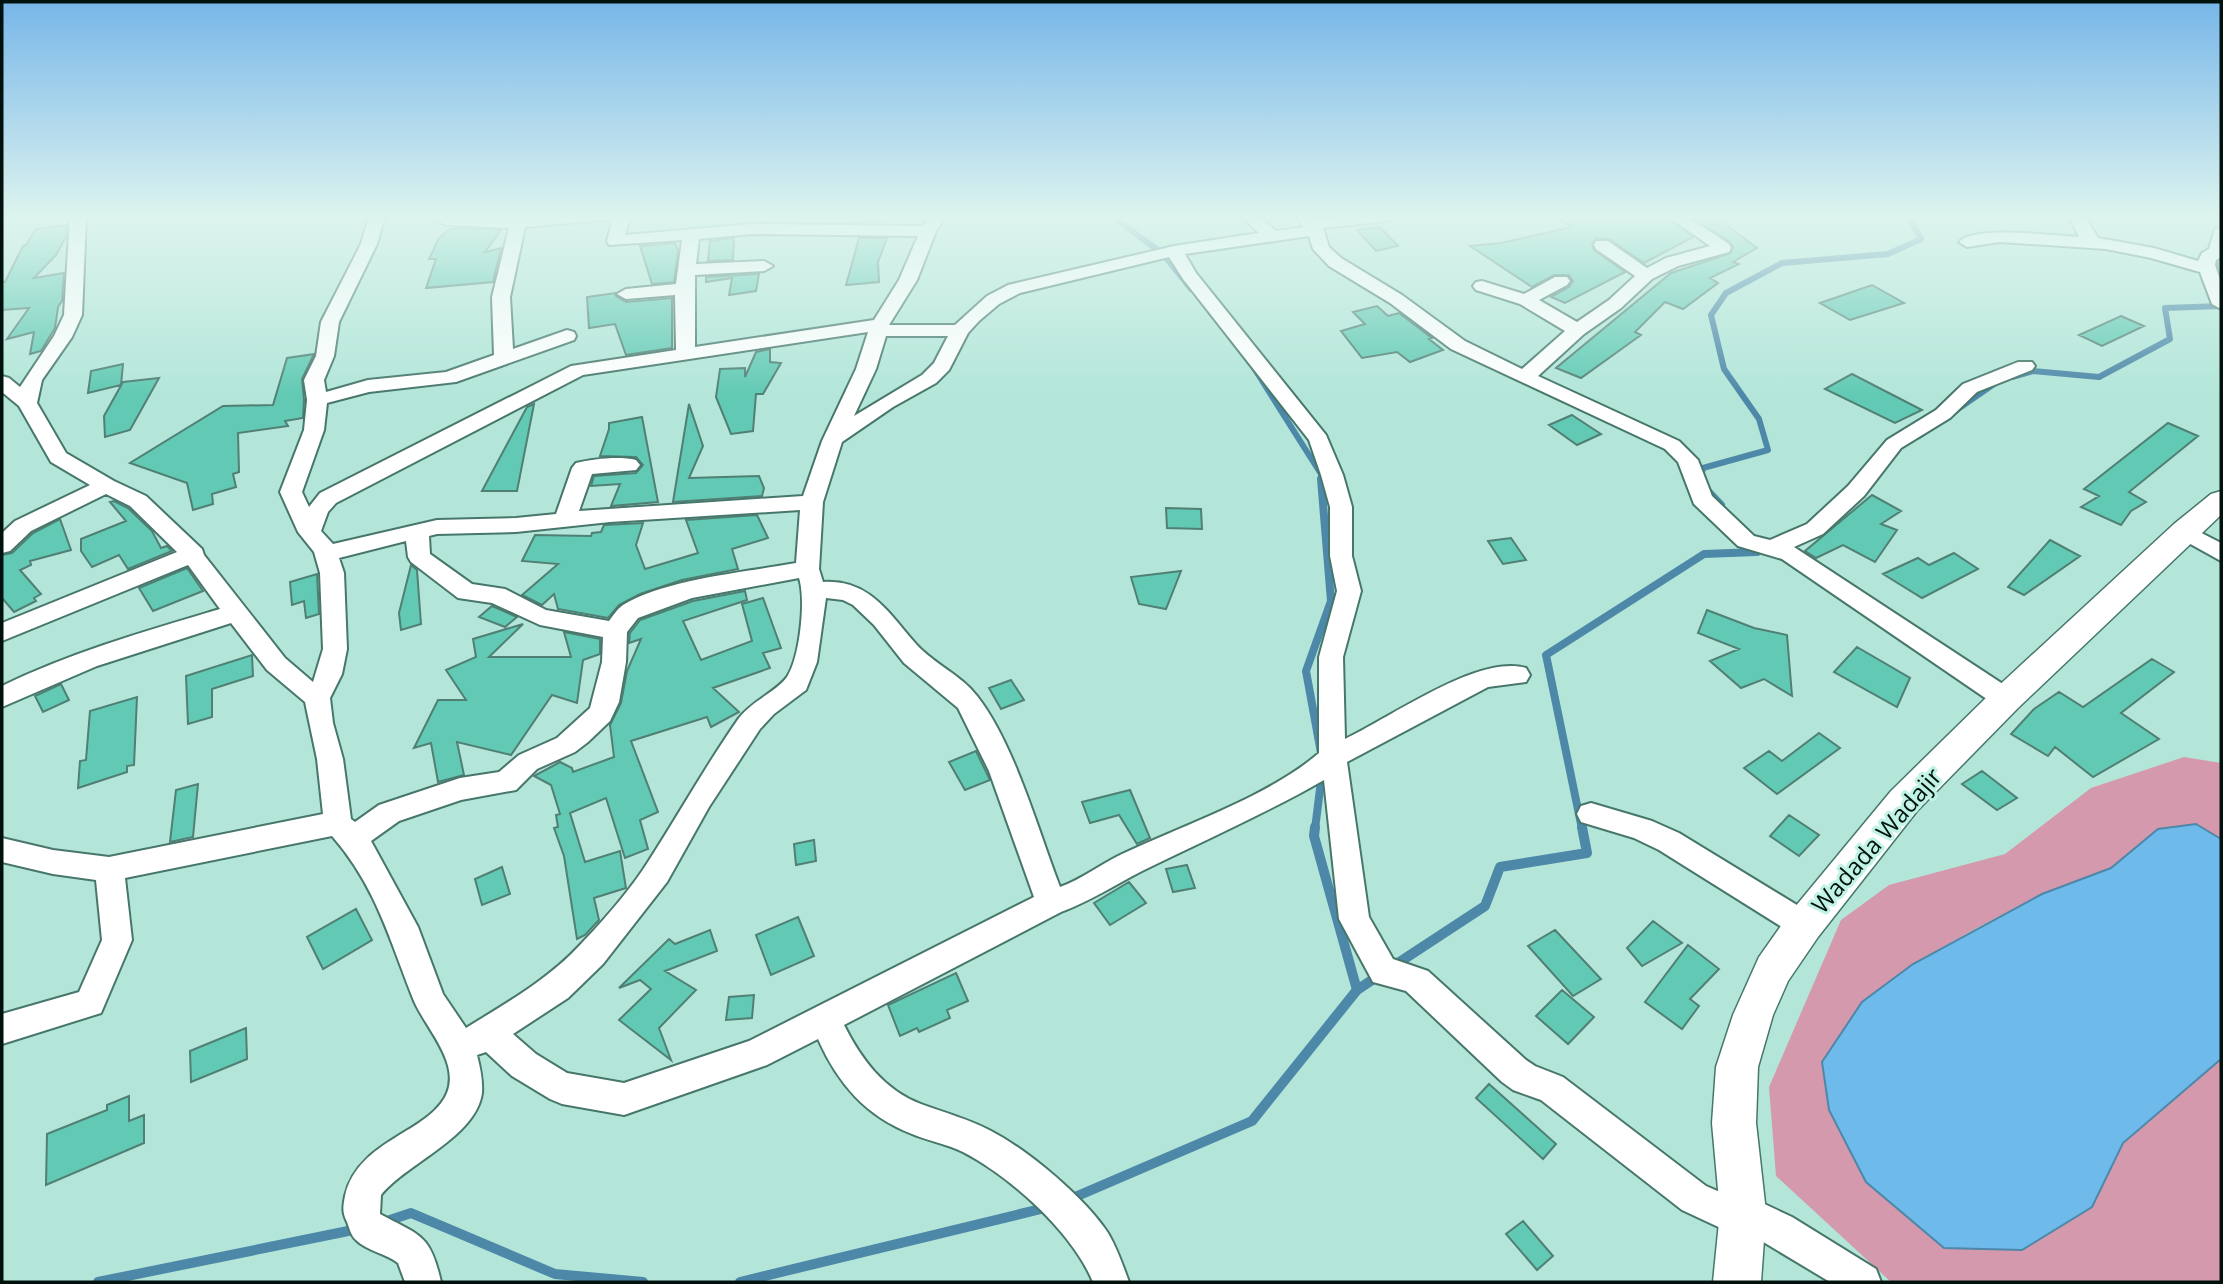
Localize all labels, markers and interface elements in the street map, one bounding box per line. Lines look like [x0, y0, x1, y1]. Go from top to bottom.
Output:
street label: Wadada Wadajir [1803, 760, 1949, 920]

